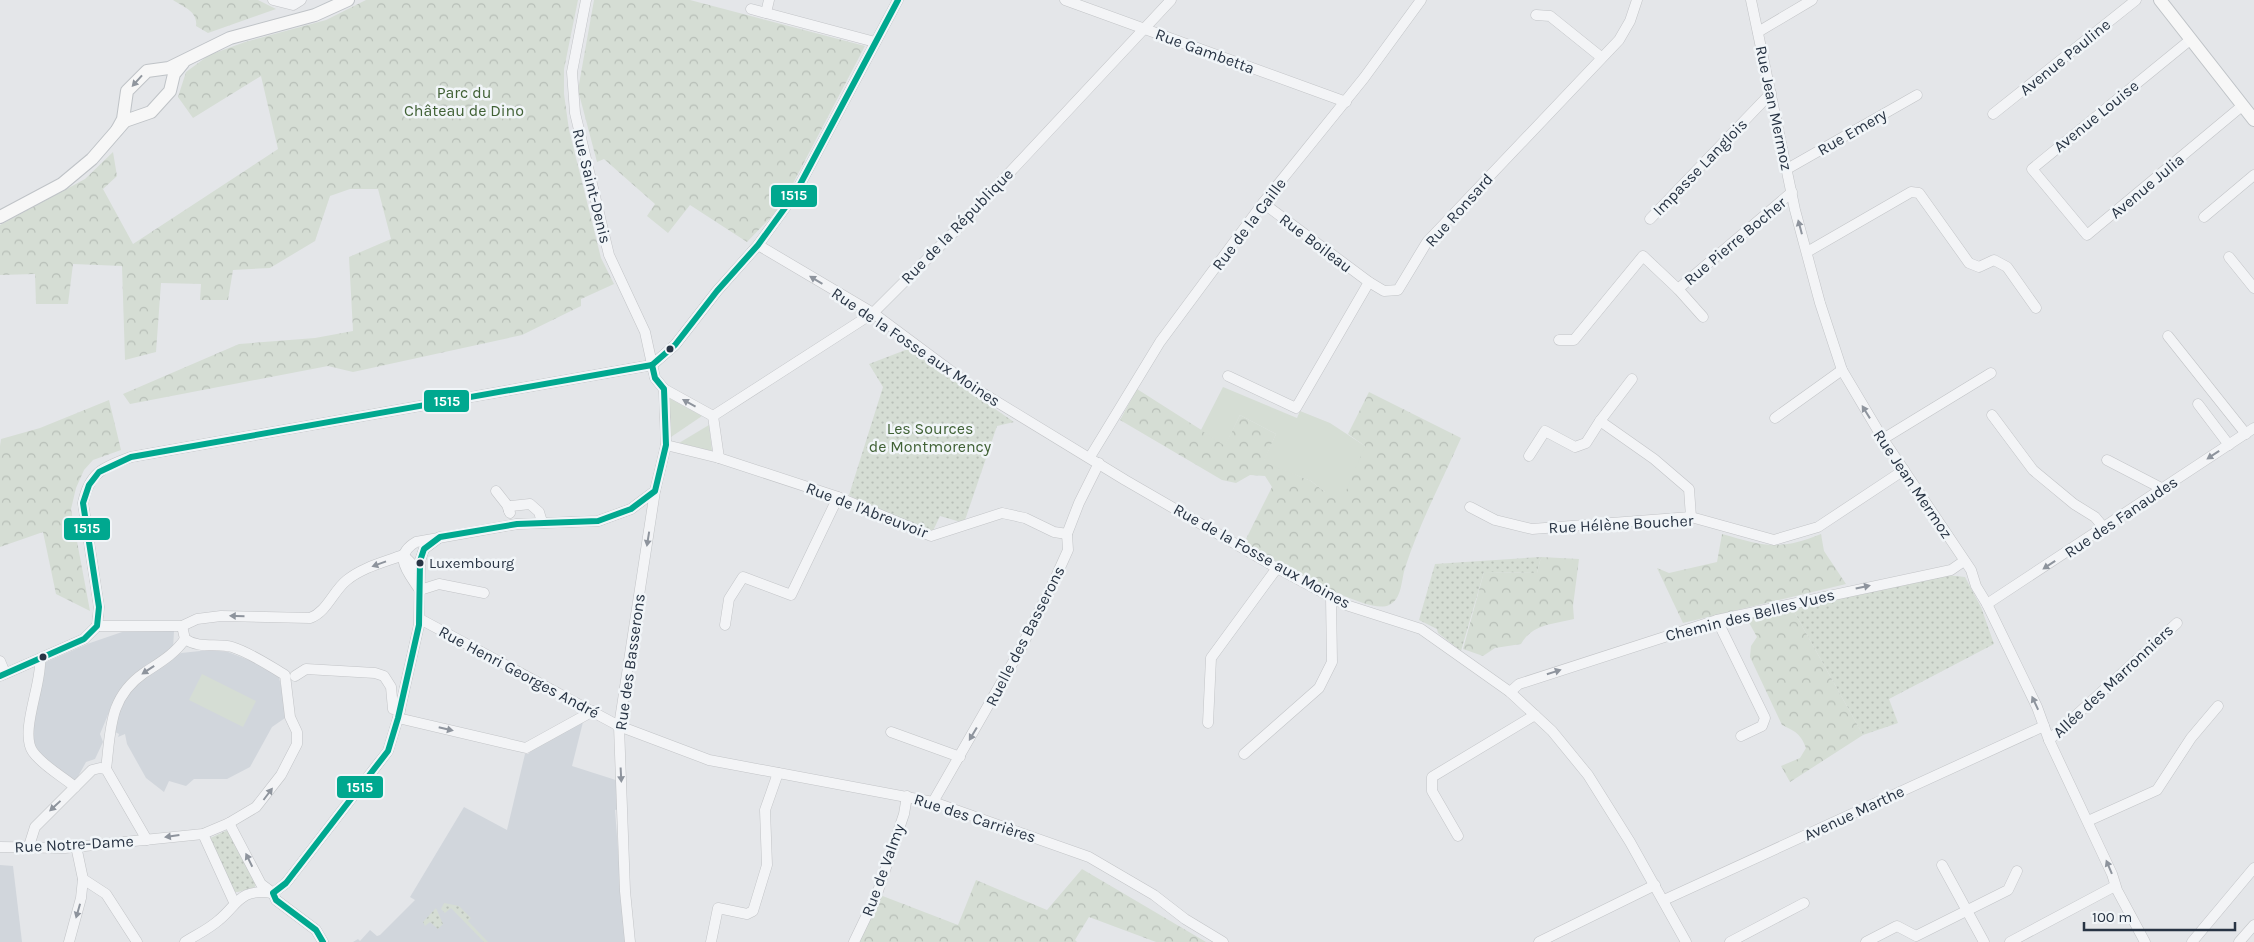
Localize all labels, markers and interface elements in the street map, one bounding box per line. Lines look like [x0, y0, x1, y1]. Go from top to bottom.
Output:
street label: Avenue Pauline [2016, 15, 2114, 99]
street label: Rue Gambetta [1153, 24, 1257, 78]
street label: Rue Jean Mermoz [1751, 44, 1797, 172]
one-way arrow [131, 75, 142, 88]
street label: Avenue Louise [2050, 76, 2142, 156]
park label: Parc du Château de Dino [404, 83, 524, 120]
street label: Rue Emery [1814, 104, 1891, 159]
street label: Impasse Langlois [1649, 114, 1751, 220]
street label: Rue Saint-Denis [569, 127, 615, 245]
street label: Avenue Julia [2106, 150, 2188, 222]
street label: Rue de la République [897, 164, 1017, 288]
street label: Rue Ronsard [1421, 169, 1497, 251]
street label: Rue de la Caille [1208, 174, 1290, 274]
line badge: 1515 [770, 184, 818, 208]
text: 1515 [781, 187, 807, 204]
street label: Rue Pierre Bocher [1680, 193, 1790, 289]
street label: Rue Boileau [1276, 209, 1356, 277]
one-way arrow [1796, 220, 1804, 235]
one-way arrow [809, 275, 822, 284]
street label: Rue de la Fosse aux Moines [828, 283, 1004, 411]
unlabelled marker [665, 344, 675, 354]
line badge: 1515 [423, 389, 470, 413]
text: 1515 [434, 393, 460, 410]
one-way arrow [682, 398, 695, 407]
one-way arrow [1861, 406, 1871, 419]
park label: Les Sources de Montmorency [869, 419, 992, 456]
street label: Rue Jean Mermoz [1870, 426, 1956, 542]
one-way arrow [2207, 451, 2220, 460]
street label: Rue des Fanaudes [2061, 472, 2181, 562]
street label: Rue de l'Abreuvoir [803, 478, 931, 542]
street label: Rue de la Fosse aux Moines [1170, 499, 1354, 613]
street label: Rue Hélène Boucher [1548, 511, 1694, 537]
line badge: 1515 [63, 517, 111, 541]
text: 1515 [74, 520, 100, 537]
one-way arrow [644, 531, 652, 547]
place label: Luxembourg [429, 554, 515, 572]
marker: Luxembourg [415, 558, 425, 568]
one-way arrow [371, 560, 386, 568]
one-way arrow [2042, 560, 2056, 570]
street label: Ruelle des Basserons [981, 563, 1069, 709]
one-way arrow [1855, 583, 1871, 591]
street label: Chemin des Belles Vues [1663, 585, 1837, 645]
street label: Rue des Basserons [611, 592, 649, 732]
one-way arrow [229, 612, 245, 620]
street label: Allée des Marronniers [2049, 620, 2177, 742]
street label: Rue Henri Georges André [436, 622, 602, 722]
unlabelled marker [38, 652, 48, 662]
one-way arrow [141, 665, 155, 675]
one-way arrow [1547, 668, 1562, 675]
one-way arrow [2030, 696, 2038, 710]
one-way arrow [438, 725, 453, 733]
one-way arrow [969, 728, 978, 741]
one-way arrow [618, 767, 626, 783]
line badge: 1515 [336, 775, 384, 799]
text: 1515 [347, 779, 373, 796]
street label: Avenue Marthe [1801, 781, 1907, 845]
one-way arrow [262, 788, 273, 801]
street label: Rue des Carrières [912, 789, 1038, 847]
one-way arrow [49, 800, 61, 812]
street label: Rue de Valmy [857, 821, 909, 919]
street label: Rue Notre-Dame [14, 831, 134, 857]
one-way arrow [163, 832, 179, 840]
one-way arrow [245, 853, 253, 867]
one-way arrow [2104, 860, 2112, 874]
scale bar [2084, 900, 2235, 932]
one-way arrow [73, 903, 81, 918]
text: 100 m [2092, 908, 2132, 926]

